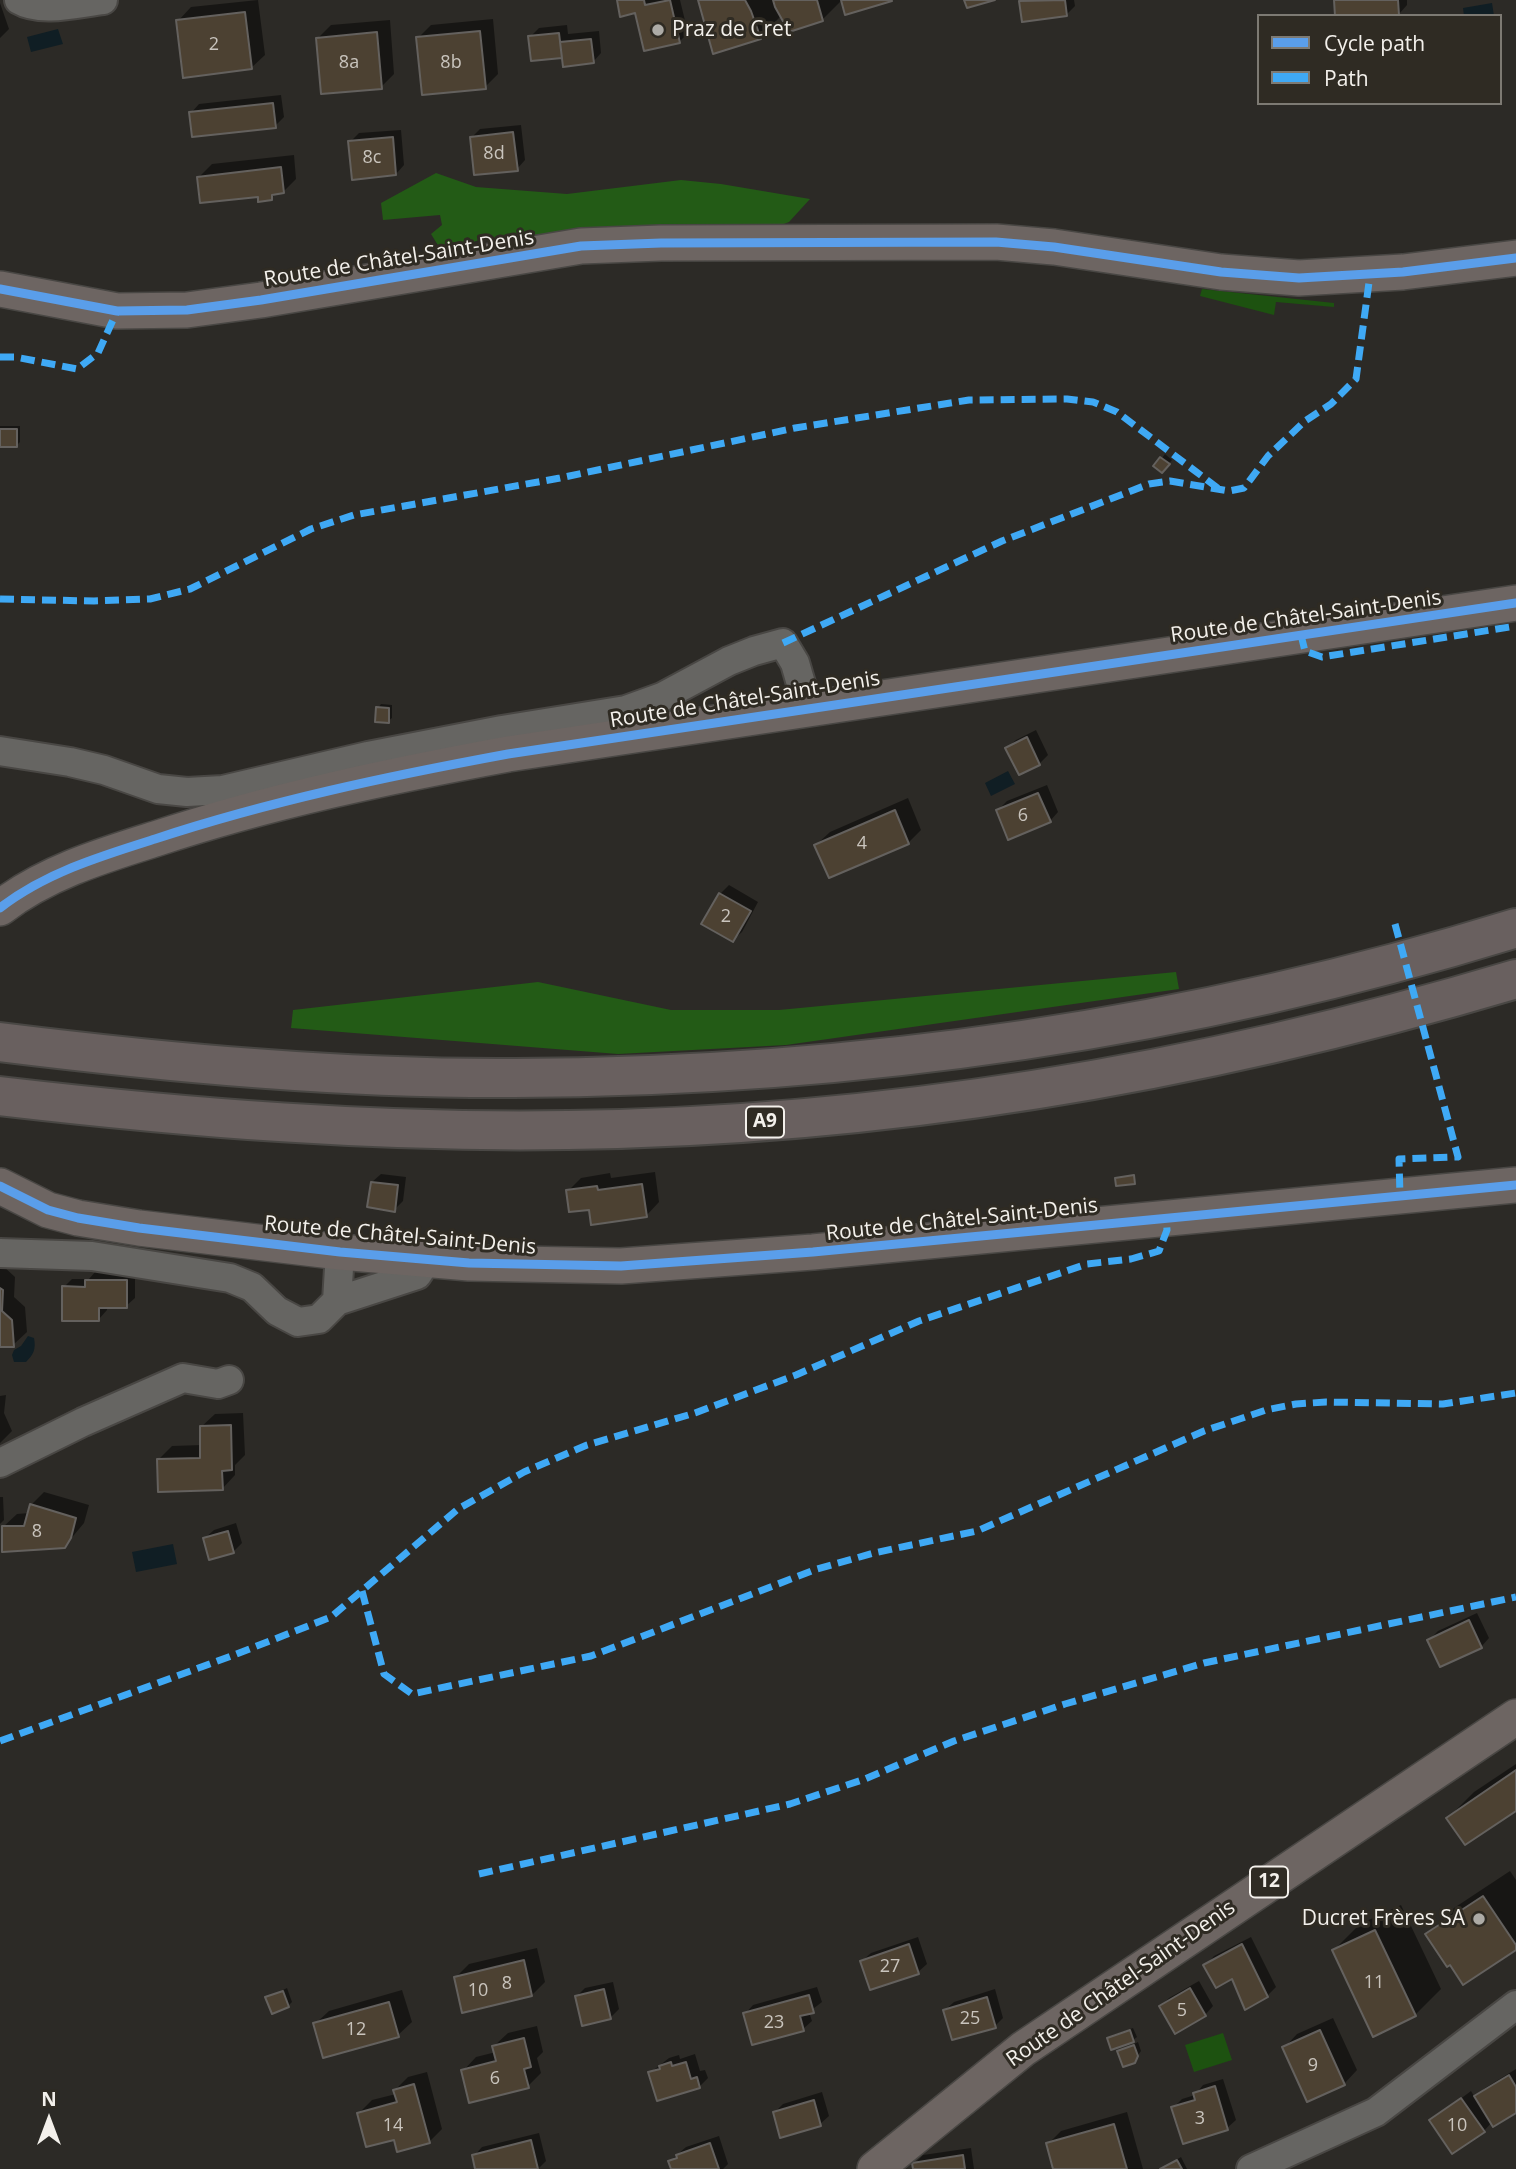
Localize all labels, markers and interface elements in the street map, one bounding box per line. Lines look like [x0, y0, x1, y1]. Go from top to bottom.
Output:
legend [1257, 14, 1502, 105]
place label: Praz de Cret [672, 17, 791, 43]
marker: Praz de Cret [650, 22, 666, 38]
text: Cycle path [1324, 29, 1425, 57]
house number: 2 [209, 34, 219, 56]
house number: 8a [339, 52, 359, 74]
house number: 8b [440, 52, 462, 74]
text: Path [1324, 64, 1369, 92]
house number: 8d [483, 143, 505, 165]
house number: 8c [363, 147, 381, 169]
street label: Route de Châtel-Saint-Denis [262, 225, 536, 293]
street label: Route de Châtel-Saint-Denis [1169, 586, 1443, 648]
street label: Route de Châtel-Saint-Denis [608, 666, 882, 734]
house number: 6 [1018, 805, 1028, 827]
house number: 4 [857, 833, 867, 855]
house number: 2 [721, 906, 731, 928]
road number: A9 [746, 1106, 784, 1138]
street label: Route de Châtel-Saint-Denis [825, 1193, 1099, 1247]
street label: Route de Châtel-Saint-Denis [263, 1212, 537, 1260]
house number: 8 [32, 1521, 42, 1543]
road number: 12 [1250, 1866, 1288, 1898]
street label: Route de Châtel-Saint-Denis [1002, 1895, 1240, 2073]
place label: Ducret Frères SA [1302, 1906, 1465, 1932]
marker: Ducret Frères SA [1471, 1911, 1487, 1927]
house number: 27 [880, 1956, 900, 1978]
house number: 11 [1364, 1972, 1384, 1994]
house number: 8 [502, 1973, 512, 1995]
house number: 10 [468, 1980, 488, 2002]
house number: 5 [1177, 2000, 1187, 2022]
house number: 25 [960, 2008, 980, 2030]
house number: 23 [764, 2012, 784, 2034]
house number: 12 [346, 2019, 366, 2041]
house number: 9 [1308, 2055, 1318, 2077]
house number: 6 [490, 2068, 500, 2090]
north arrow [14, 2085, 84, 2155]
text: N [41, 2086, 57, 2112]
house number: 3 [1195, 2108, 1205, 2130]
house number: 14 [383, 2115, 403, 2137]
house number: 10 [1447, 2115, 1467, 2137]

